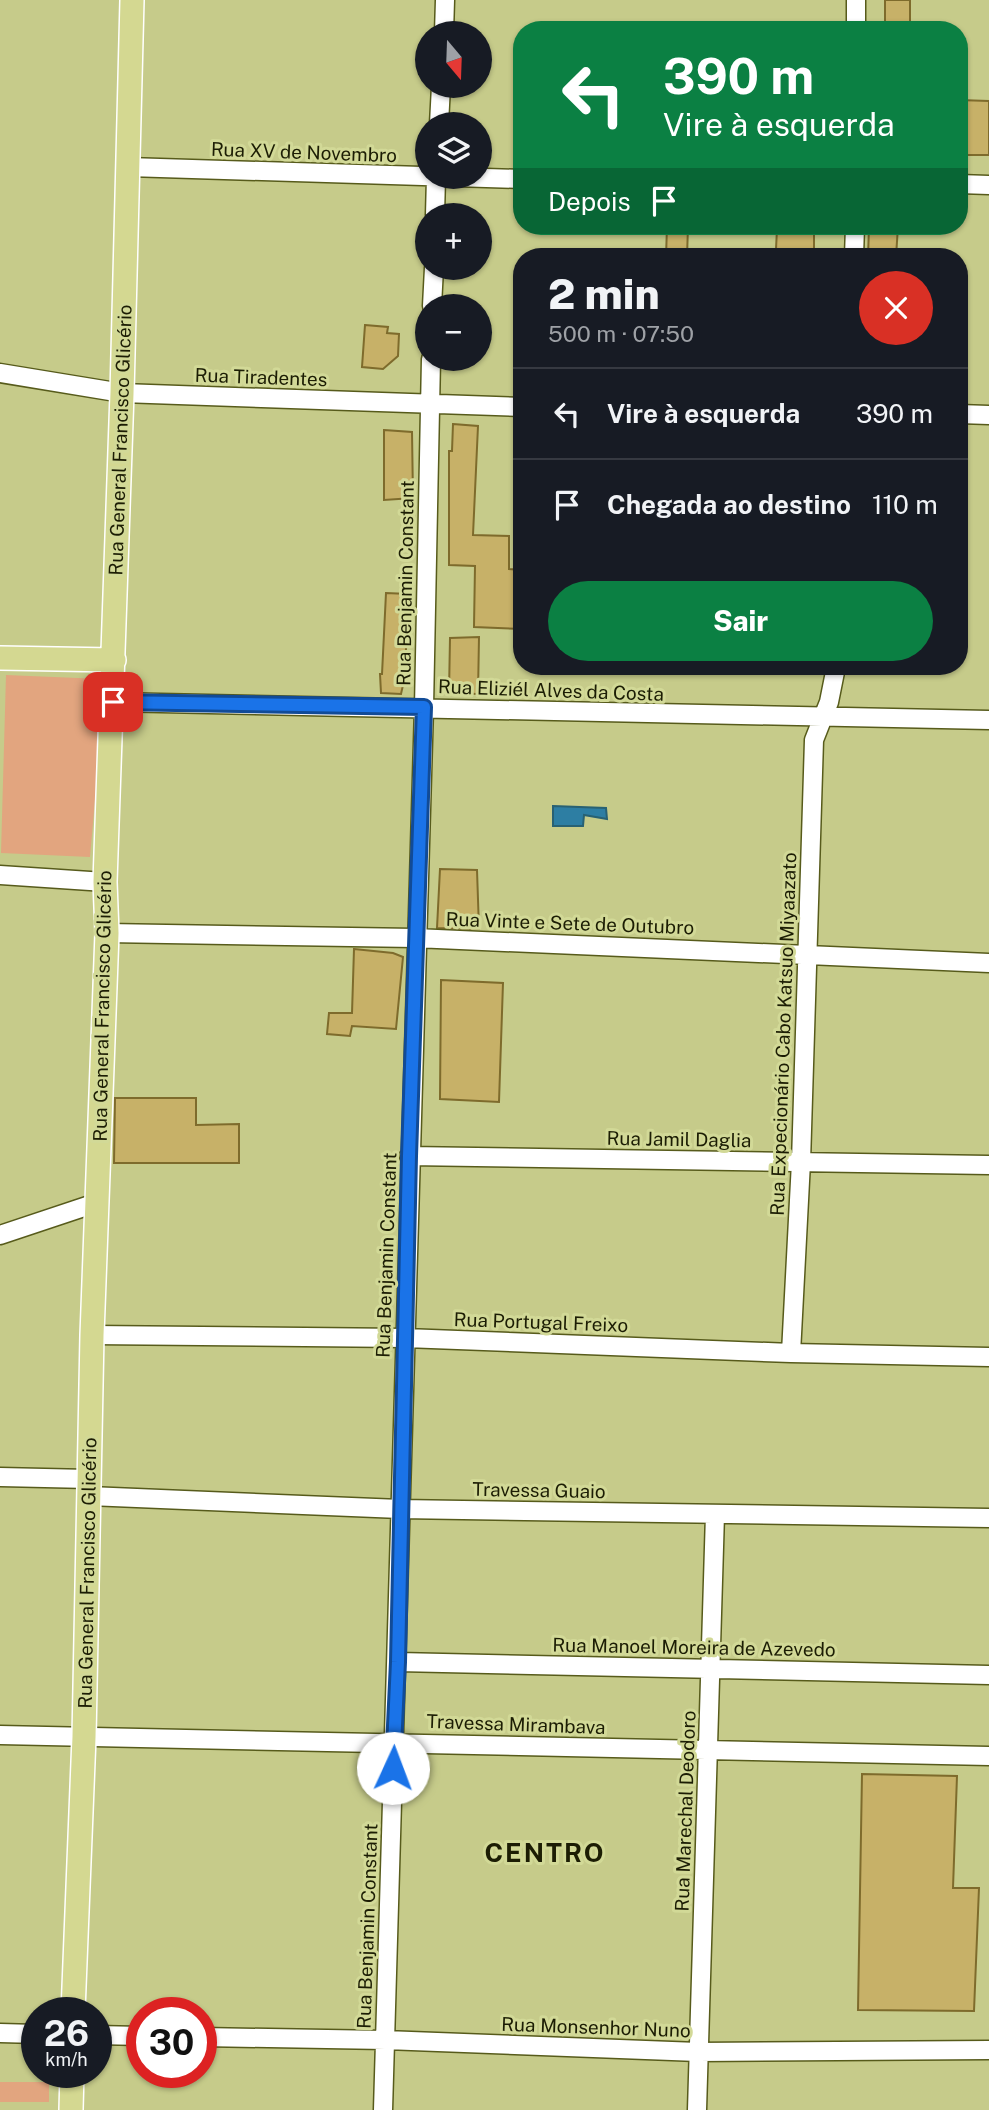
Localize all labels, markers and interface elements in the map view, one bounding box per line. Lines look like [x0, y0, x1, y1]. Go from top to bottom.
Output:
north arrow [415, 21, 492, 98]
map controls [415, 21, 492, 371]
text: 390 m [663, 47, 814, 105]
icon: left [548, 49, 639, 140]
text: Vire à esquerda [663, 106, 895, 143]
button: layers [415, 112, 492, 189]
street label: Rua XV de Novembro [211, 138, 397, 166]
icon: arrive [645, 182, 683, 220]
text: Depois [548, 186, 631, 217]
button: + [415, 203, 492, 280]
text: 2 min [548, 269, 660, 318]
button: close [859, 271, 933, 345]
button: − [415, 294, 492, 371]
street label: Rua General Francisco Glicério [104, 304, 136, 576]
text: 500 m · 07:50 [548, 320, 694, 347]
street label: Rua Tiradentes [194, 364, 328, 390]
icon: left [548, 395, 586, 433]
text: Vire à esquerda [607, 398, 800, 429]
text: 390 m [856, 398, 933, 429]
street label: Rua Benjamin Constant [392, 480, 418, 686]
icon: arrive [548, 486, 586, 524]
text: Chegada ao destino [607, 489, 851, 520]
text: 110 m [872, 489, 938, 520]
button: Sair [548, 581, 933, 661]
pin [83, 672, 143, 732]
street label: Rua Eliziél Alves da Costa [438, 675, 664, 705]
icon: arrive [94, 683, 132, 721]
street label: Rua Expecionário Cabo Katsuo Miyaazato [766, 852, 800, 1216]
street label: Rua General Francisco Glicério [89, 870, 115, 1142]
street label: Rua Vinte e Sete de Outubro [445, 908, 695, 938]
street label: Rua Jamil Daglia [606, 1127, 752, 1151]
street label: Rua Benjamin Constant [371, 1152, 401, 1358]
street label: Rua Portugal Freixo [453, 1308, 629, 1336]
street label: Rua General Francisco Glicério [74, 1437, 100, 1709]
street label: Travessa Guaio [472, 1478, 606, 1502]
street label: Rua Manoel Moreira de Azevedo [552, 1634, 836, 1660]
street label: Travessa Mirambava [426, 1710, 606, 1738]
street label: Rua Marechal Deodoro [671, 1710, 699, 1912]
position arrow [356, 1731, 430, 1805]
street label: Rua Benjamin Constant [352, 1823, 382, 2029]
district label: CENTRO [484, 1837, 606, 1868]
speed limit sign: 30 [126, 1997, 217, 2088]
text: 26 [44, 2013, 89, 2054]
street label: Rua Monsenhor Nuno [501, 2013, 691, 2041]
text: km/h [45, 2049, 88, 2070]

